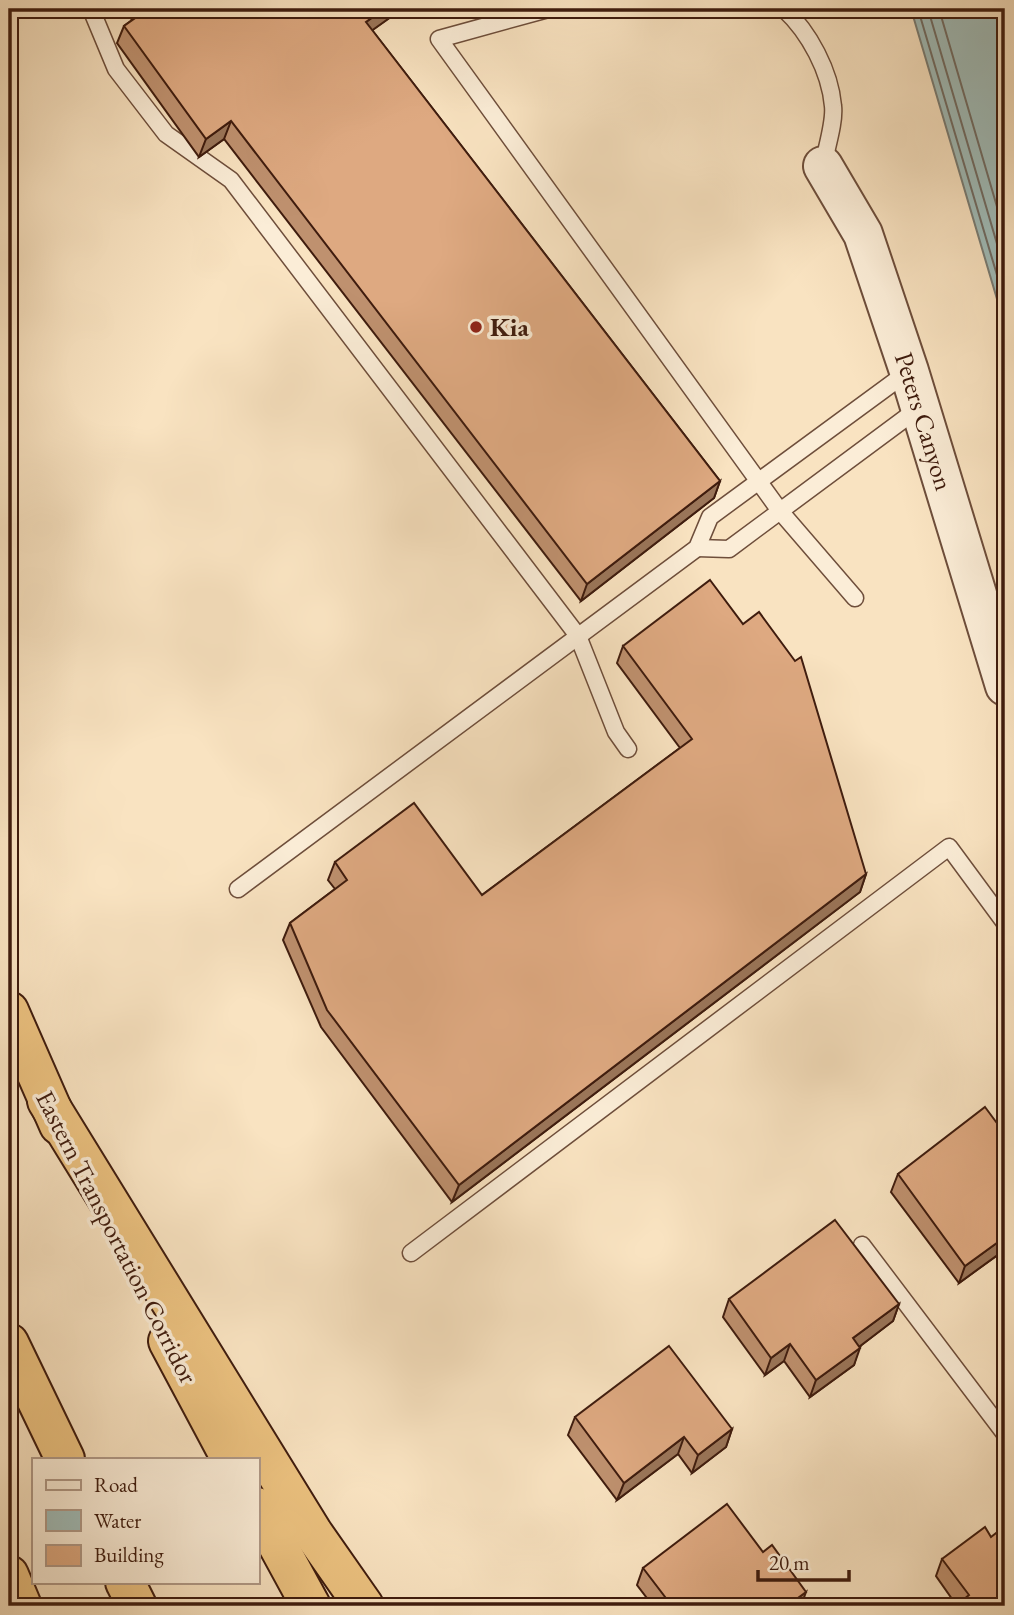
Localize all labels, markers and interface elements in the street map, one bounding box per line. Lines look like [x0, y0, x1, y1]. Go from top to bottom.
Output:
place label: Kia [490, 310, 530, 344]
marker: Kia [468, 319, 484, 335]
street label: Peters Canyon [887, 348, 961, 495]
street label: Eastern Transportation Corridor [28, 1085, 206, 1390]
legend [32, 1458, 259, 1584]
text: Road [94, 1471, 138, 1498]
text: Water [94, 1507, 141, 1534]
scale bar [758, 1538, 850, 1582]
text: Building [94, 1541, 164, 1568]
text: 20 m [769, 1549, 810, 1576]

